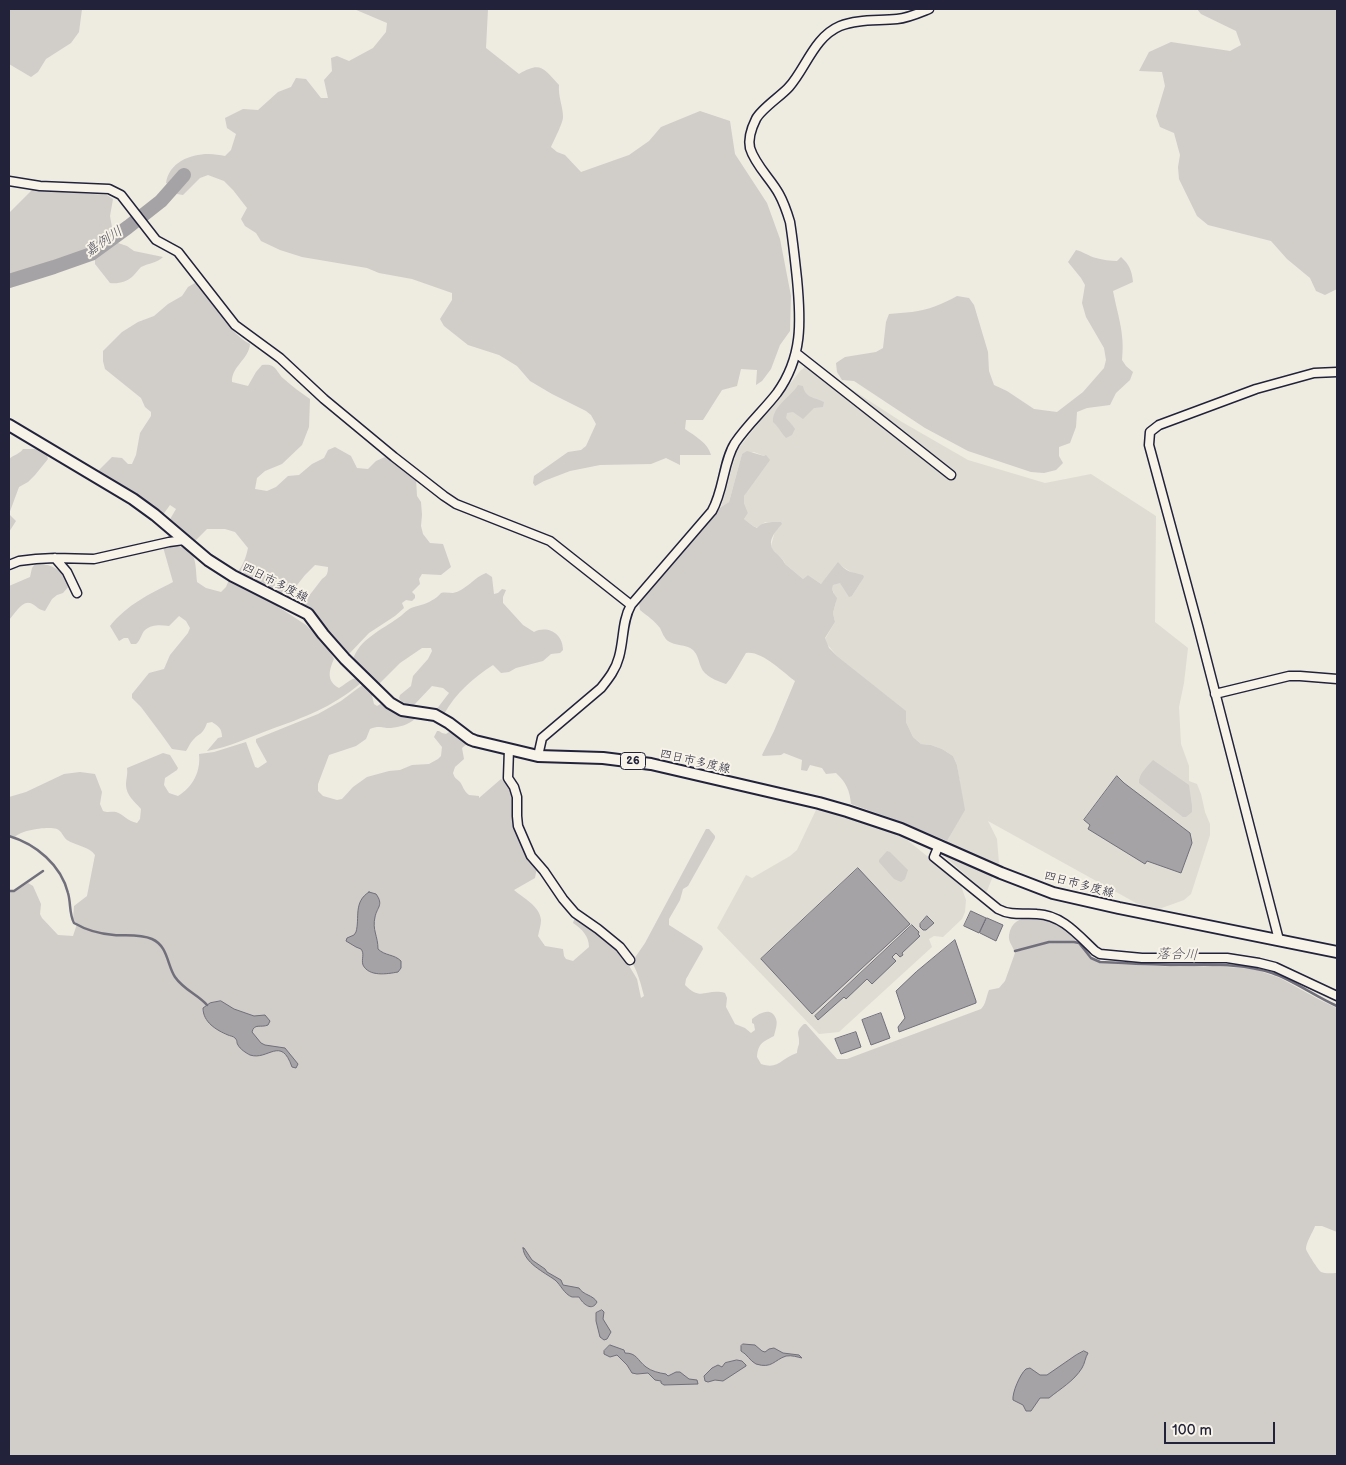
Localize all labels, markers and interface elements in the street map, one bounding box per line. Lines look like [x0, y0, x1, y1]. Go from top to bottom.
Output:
water label: 嘉例川 [82, 223, 126, 261]
street label: 四日市多度線 [240, 560, 310, 606]
street label: 四日市多度線 [658, 747, 732, 777]
road number: 26 [620, 752, 646, 769]
street label: 四日市多度線 [1042, 869, 1116, 901]
water label: 落合川 [1156, 946, 1198, 964]
scale bar [1166, 1412, 1277, 1444]
text: 100 m [1172, 1421, 1212, 1440]

